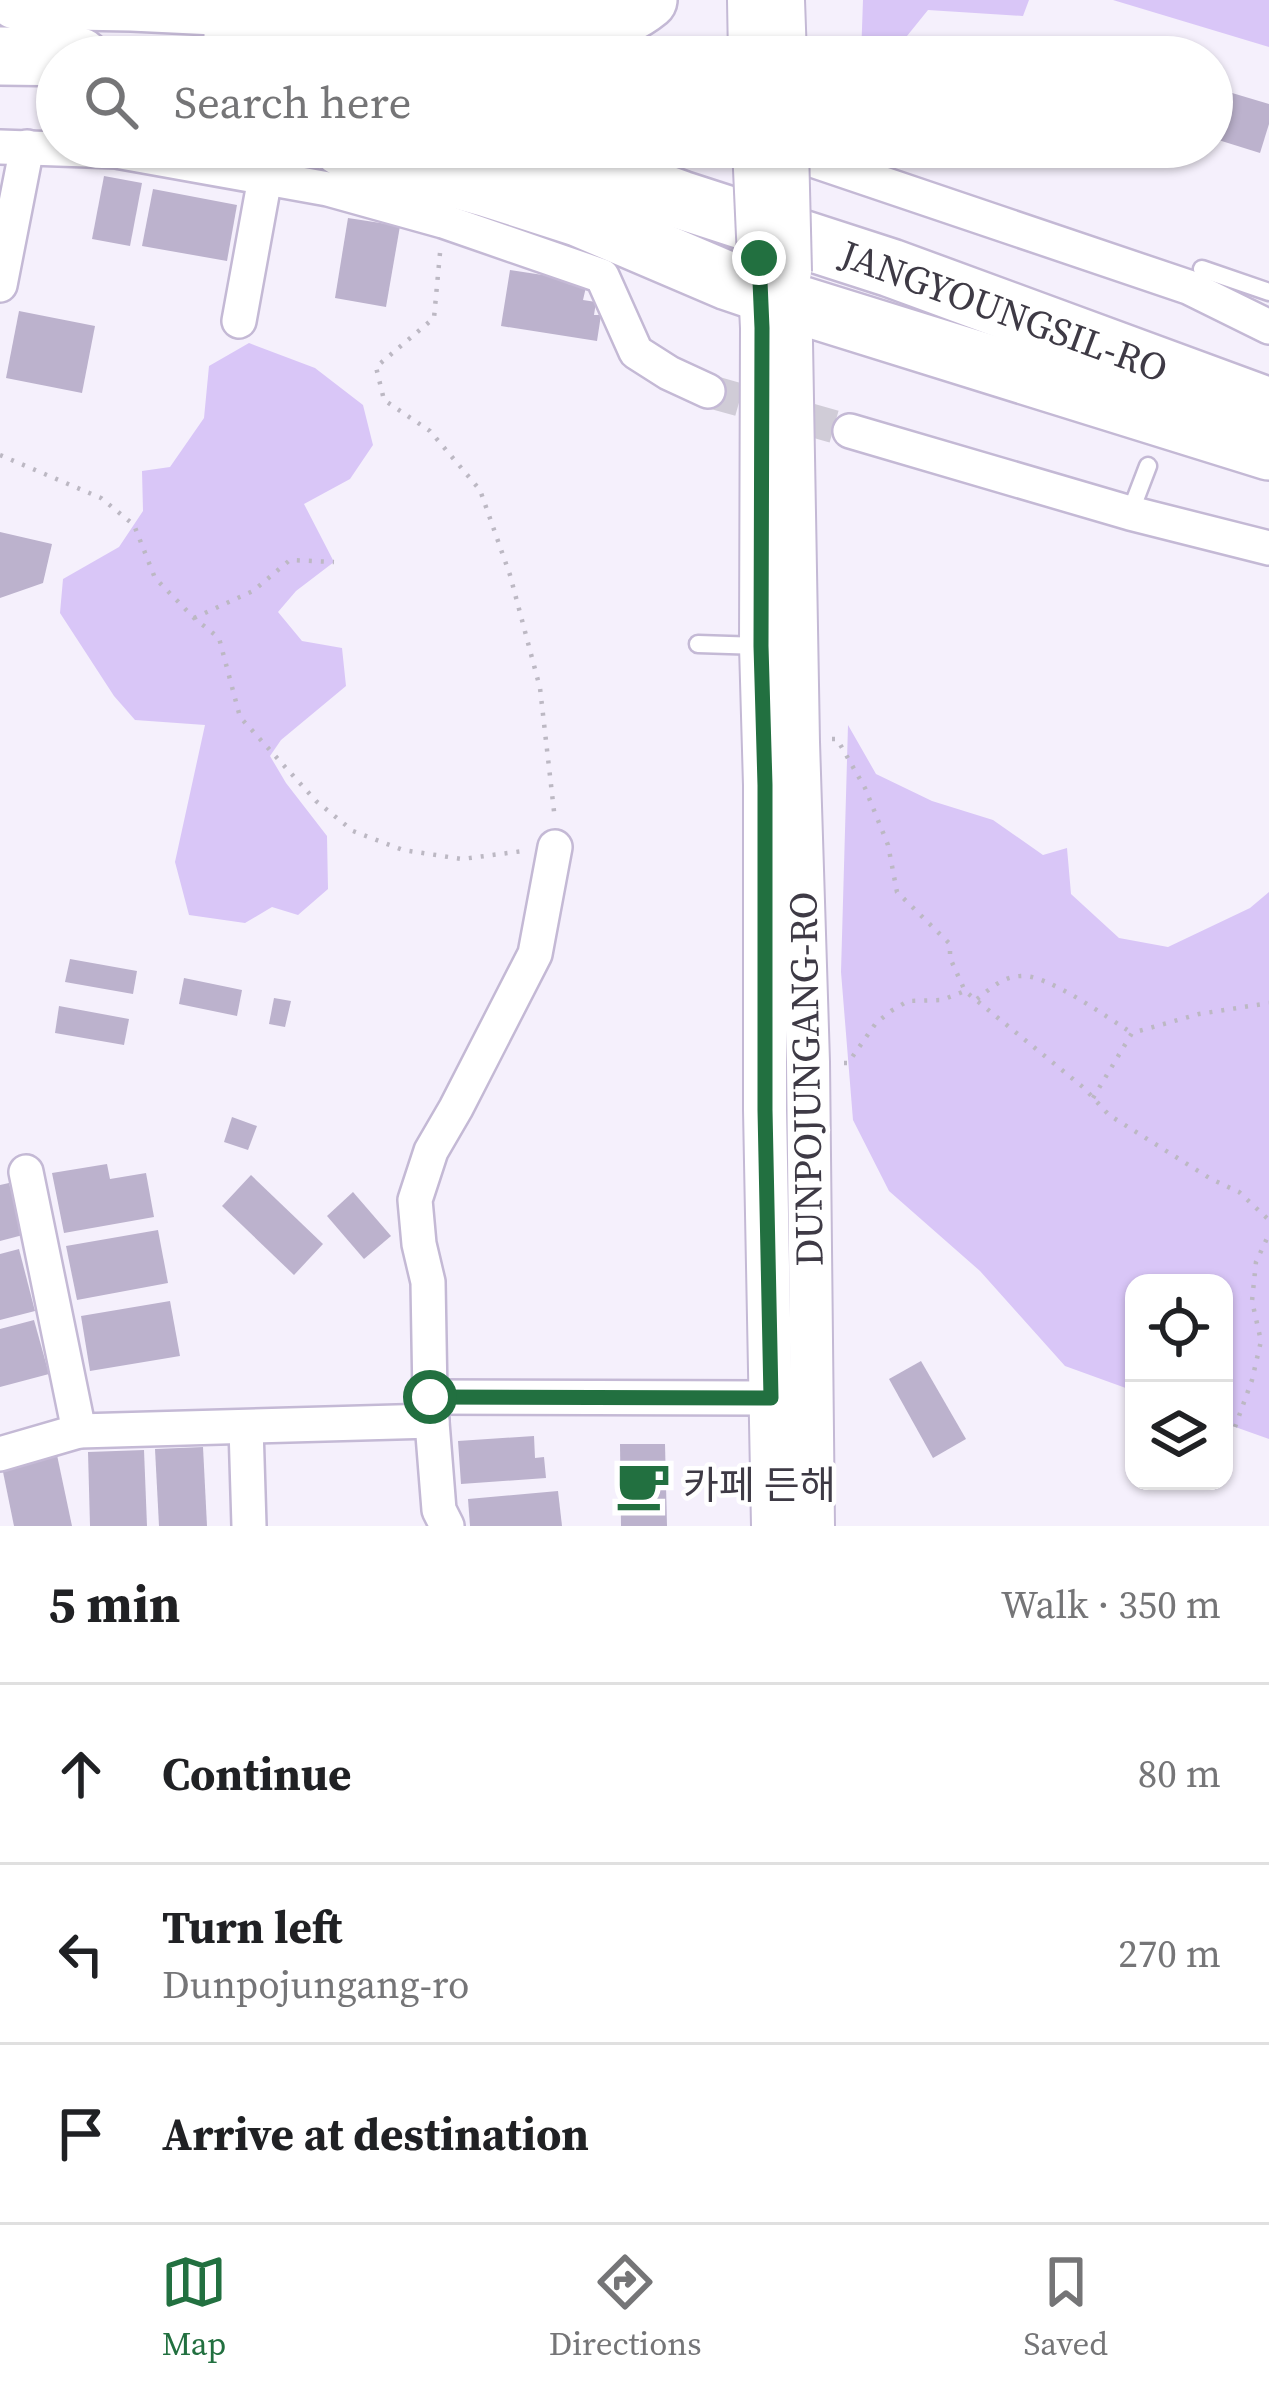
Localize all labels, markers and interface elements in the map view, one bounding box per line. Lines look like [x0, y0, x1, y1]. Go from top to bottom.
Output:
search box [36, 36, 1233, 168]
icon: search [78, 69, 144, 135]
text: Search here [174, 71, 411, 133]
street label: JANGYOUNGSIL-RO [832, 227, 1175, 395]
route end [732, 231, 786, 285]
street label: DUNPOJUNGANG-RO [776, 891, 836, 1267]
map controls [1125, 1274, 1233, 1490]
button: locate [1125, 1274, 1233, 1382]
route start [403, 1370, 457, 1424]
button: layers [1125, 1382, 1233, 1490]
cafe icon: 카페 든해 [614, 1456, 672, 1514]
place label: 카페 든해 [683, 1459, 836, 1512]
text: 5 min [48, 1569, 180, 1639]
text: Walk · 350 m [1001, 1578, 1221, 1631]
icon: ahead [48, 1741, 114, 1807]
text: Continue [162, 1743, 351, 1805]
text: 80 m [1138, 1747, 1221, 1800]
text: Turn left [162, 1896, 342, 1958]
icon: left [48, 1921, 114, 1987]
text: 270 m [1118, 1927, 1221, 1980]
text: Dunpojungang-ro [162, 1958, 469, 2011]
icon: arrive [48, 2101, 114, 2167]
text: Arrive at destination [162, 2103, 589, 2165]
tab: Map [161, 2249, 227, 2366]
tab: Directions [549, 2249, 702, 2366]
tab: Saved [1023, 2249, 1108, 2366]

